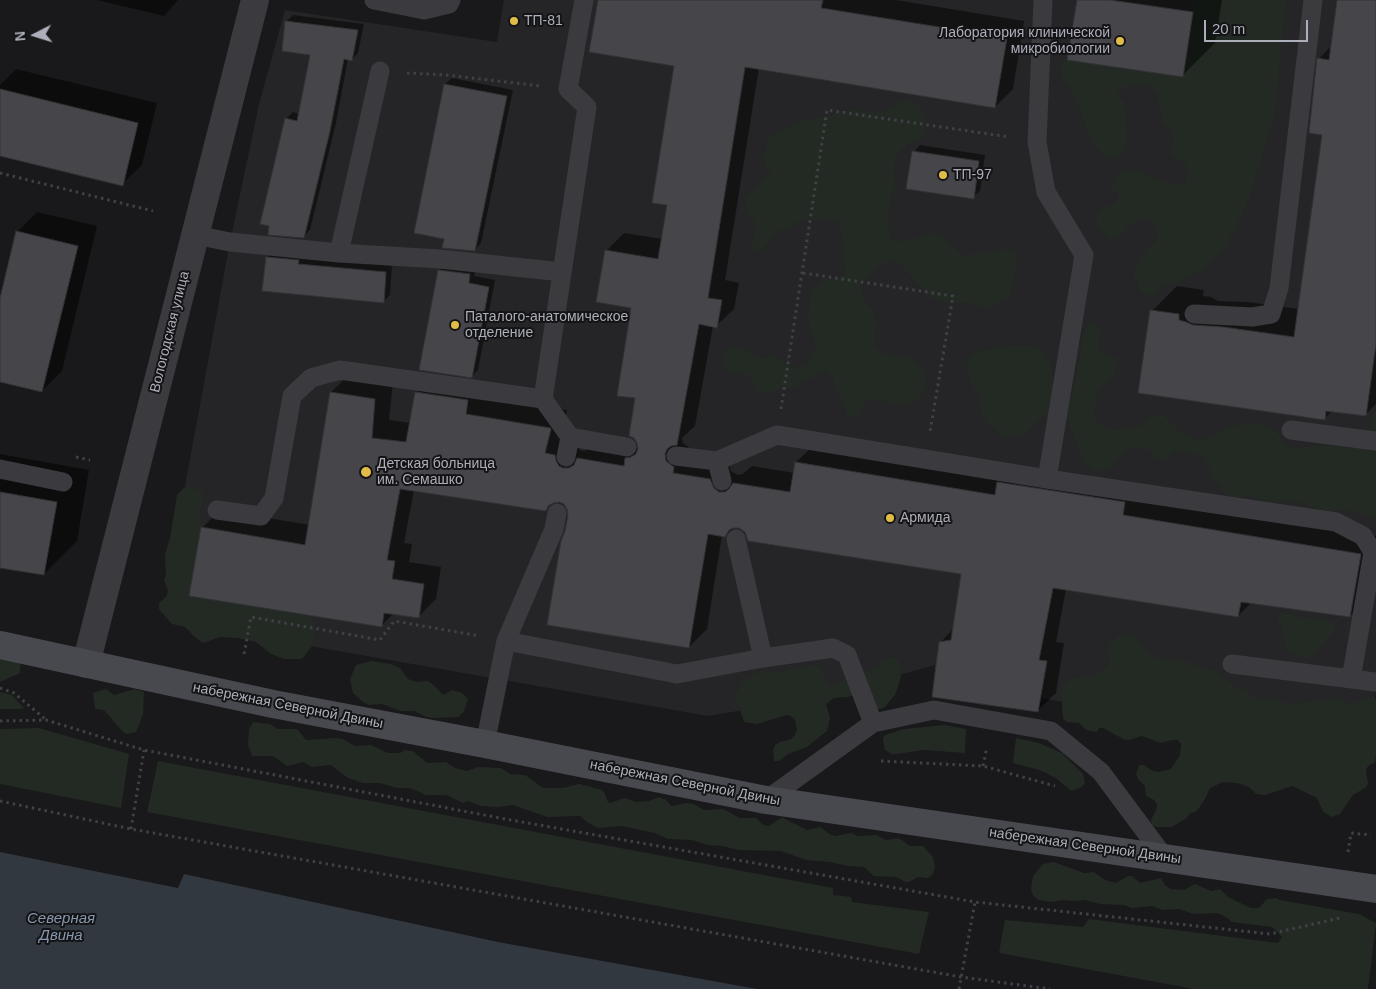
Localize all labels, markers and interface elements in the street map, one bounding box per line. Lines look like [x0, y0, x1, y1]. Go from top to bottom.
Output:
north arrow [10, 10, 60, 60]
scale bar [1206, 10, 1310, 42]
place label: ТП-81 [524, 13, 563, 29]
marker: ТП-81 [508, 15, 520, 27]
text: 20 m [1212, 20, 1245, 37]
place label: Лаборатория клинической микробиологии [939, 25, 1110, 58]
text: N [12, 31, 28, 42]
marker: Лаборатория клинической микробиологии [1114, 35, 1126, 47]
place label: ТП-97 [953, 167, 992, 183]
marker: ТП-97 [937, 169, 949, 181]
street label: Вологодская улица [147, 270, 193, 394]
place label: Паталого-анатомическое отделение [465, 309, 628, 342]
marker: Паталого-анатомическое отделение [449, 319, 461, 331]
place label: Детская больница им. Семашко [377, 456, 495, 488]
marker: Детская больница им. Семашко [359, 465, 373, 479]
place label: Армида [900, 510, 951, 526]
marker: Армида [884, 512, 896, 524]
street label: набережная Северной Двины [191, 679, 385, 733]
street label: набережная Северной Двины [588, 756, 782, 810]
street label: набережная Северной Двины [988, 824, 1182, 868]
water label: Северная Двина [27, 910, 95, 945]

